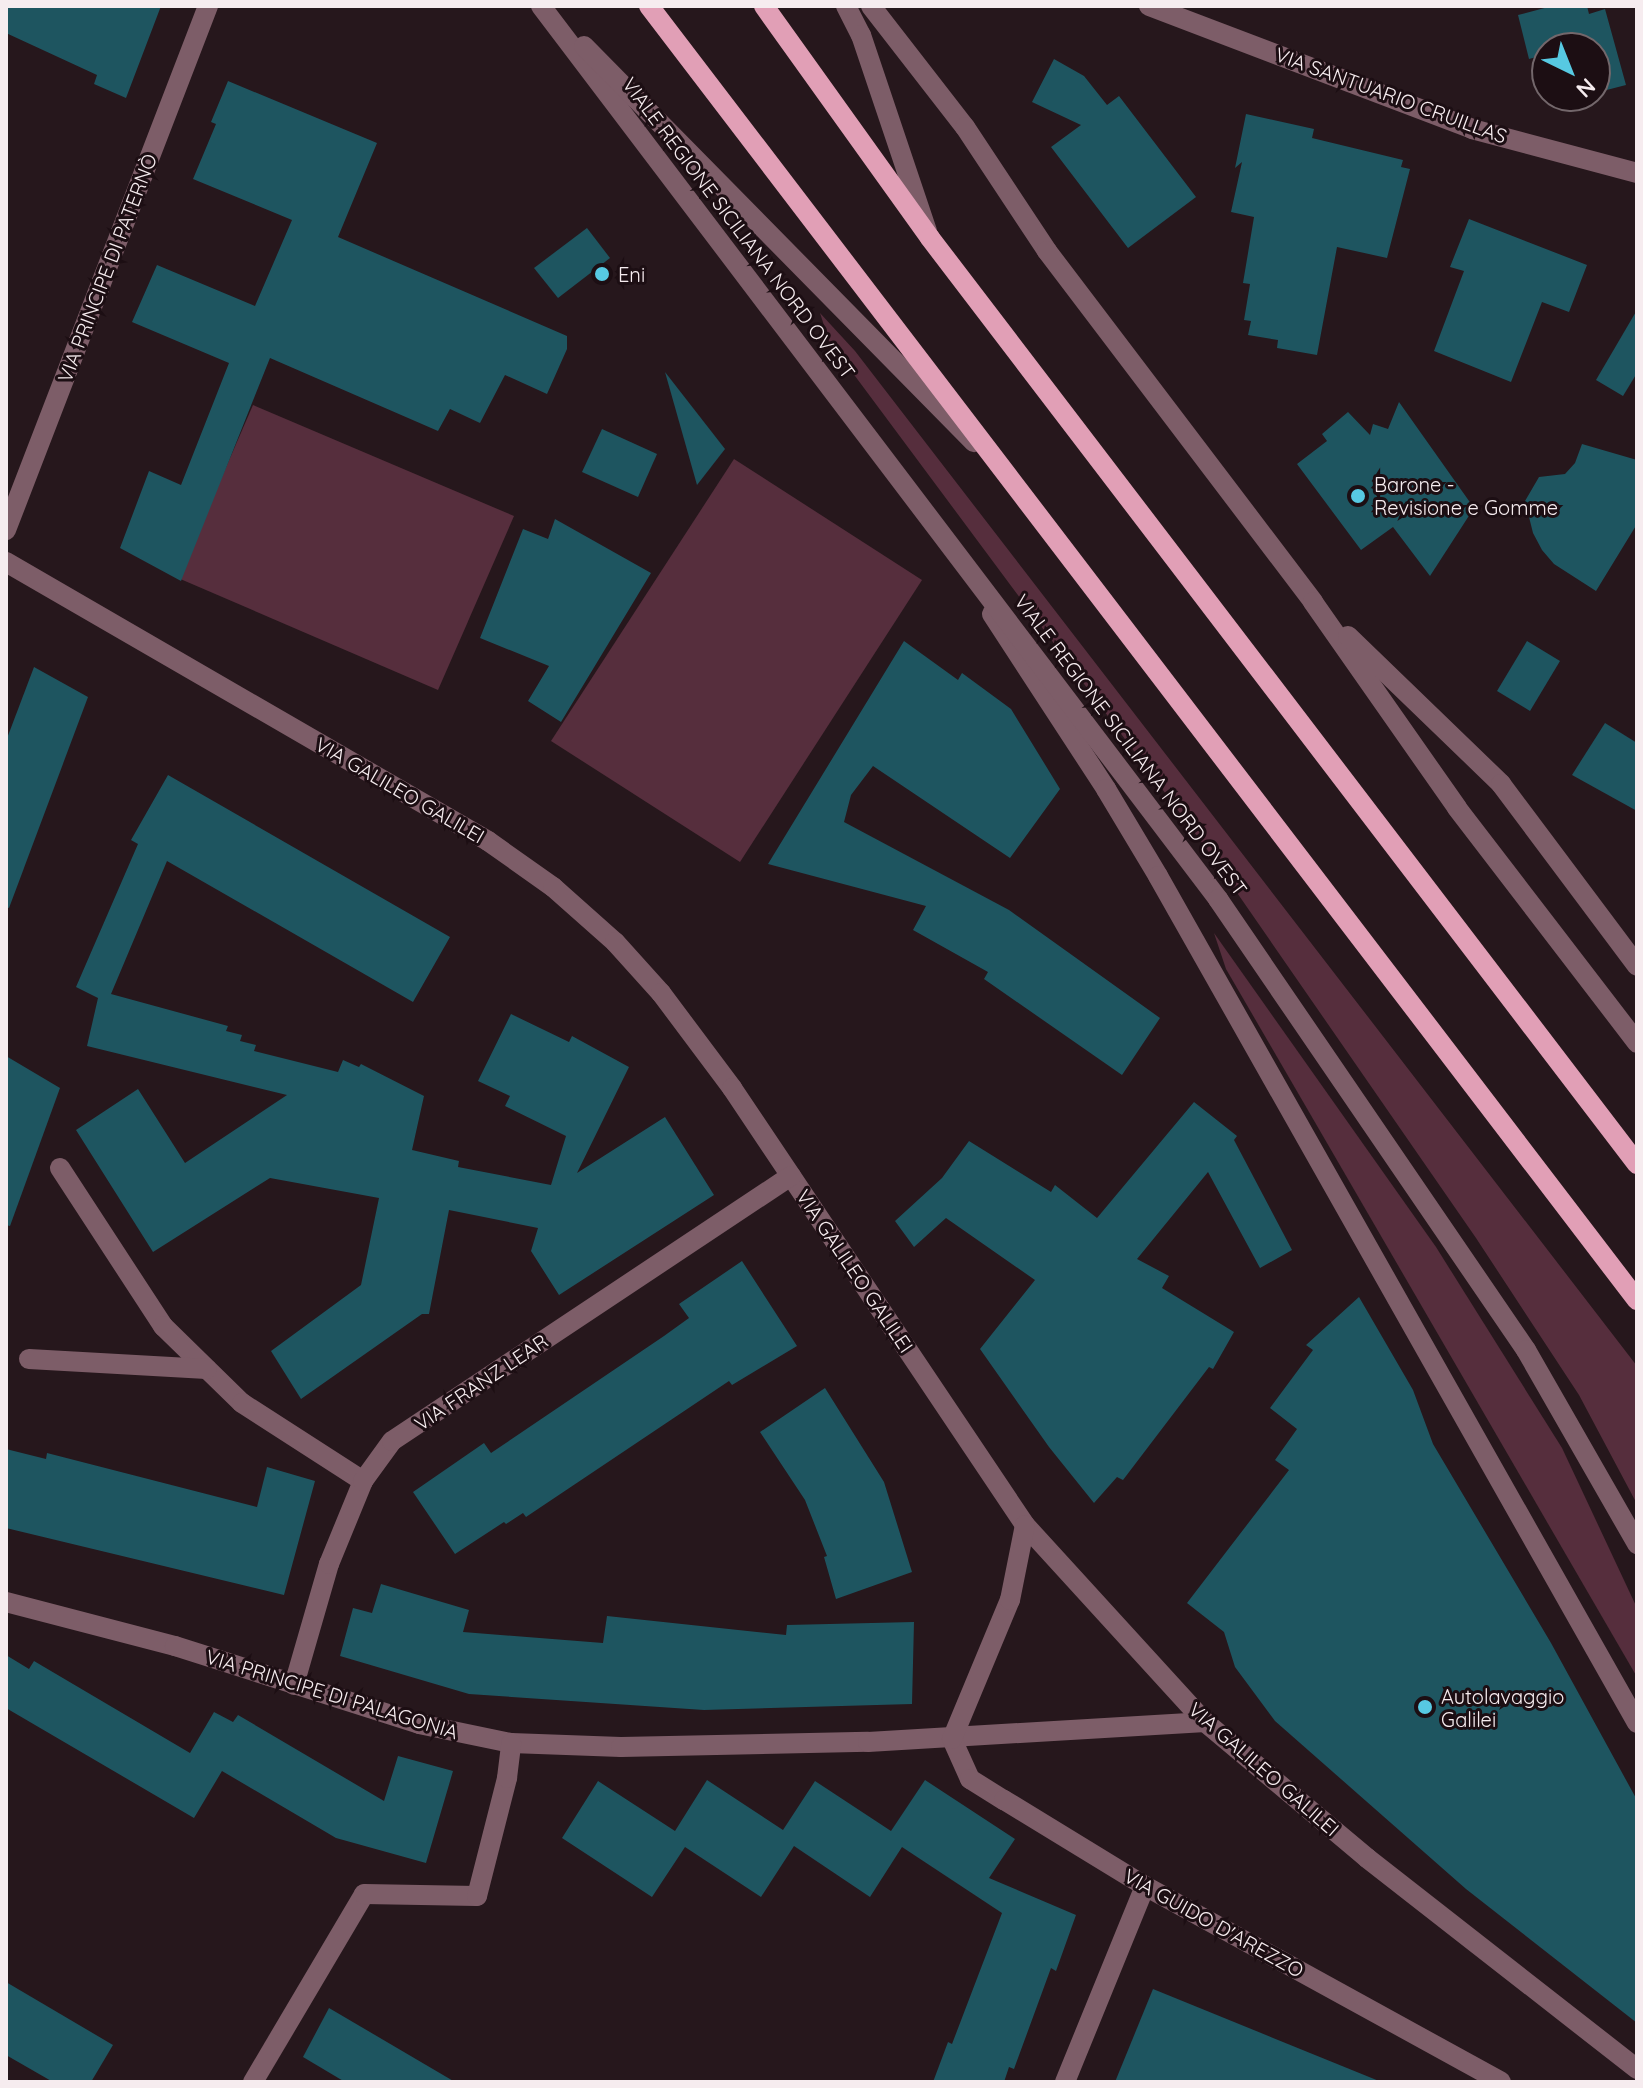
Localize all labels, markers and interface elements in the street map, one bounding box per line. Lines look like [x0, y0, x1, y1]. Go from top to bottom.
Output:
north arrow [1531, 32, 1611, 112]
street label: VIA SANTUARIO CRUILLAS [1272, 42, 1510, 148]
text: N [1571, 72, 1601, 104]
street label: VIALE REGIONE SICILIANA NORD OVEST [618, 73, 860, 383]
street label: VIA PRINCIPE DI PATERNÒ [52, 150, 162, 386]
place label: Eni [618, 262, 645, 286]
marker: Eni [593, 265, 611, 283]
place label: Barone - Revisione e Gomme [1374, 472, 1558, 519]
marker: Barone - Revisione e Gomme [1349, 487, 1367, 505]
street label: VIALE REGIONE SICILIANA NORD OVEST [1010, 590, 1252, 900]
street label: VIA GALILEO GALILEI [311, 732, 489, 848]
street label: VIA GALILEO GALILEI [792, 1185, 918, 1357]
street label: VIA FRANZ LEAR [410, 1329, 552, 1435]
street label: VIA PRINCIPE DI PALAGONIA [203, 1644, 461, 1744]
place label: Autolavaggio Galilei [1441, 1684, 1564, 1731]
street label: VIA GALILEO GALILEI [1184, 1697, 1344, 1841]
marker: Autolavaggio Galilei [1416, 1698, 1434, 1716]
street label: VIA GUIDO D'AREZZO [1120, 1864, 1308, 1982]

